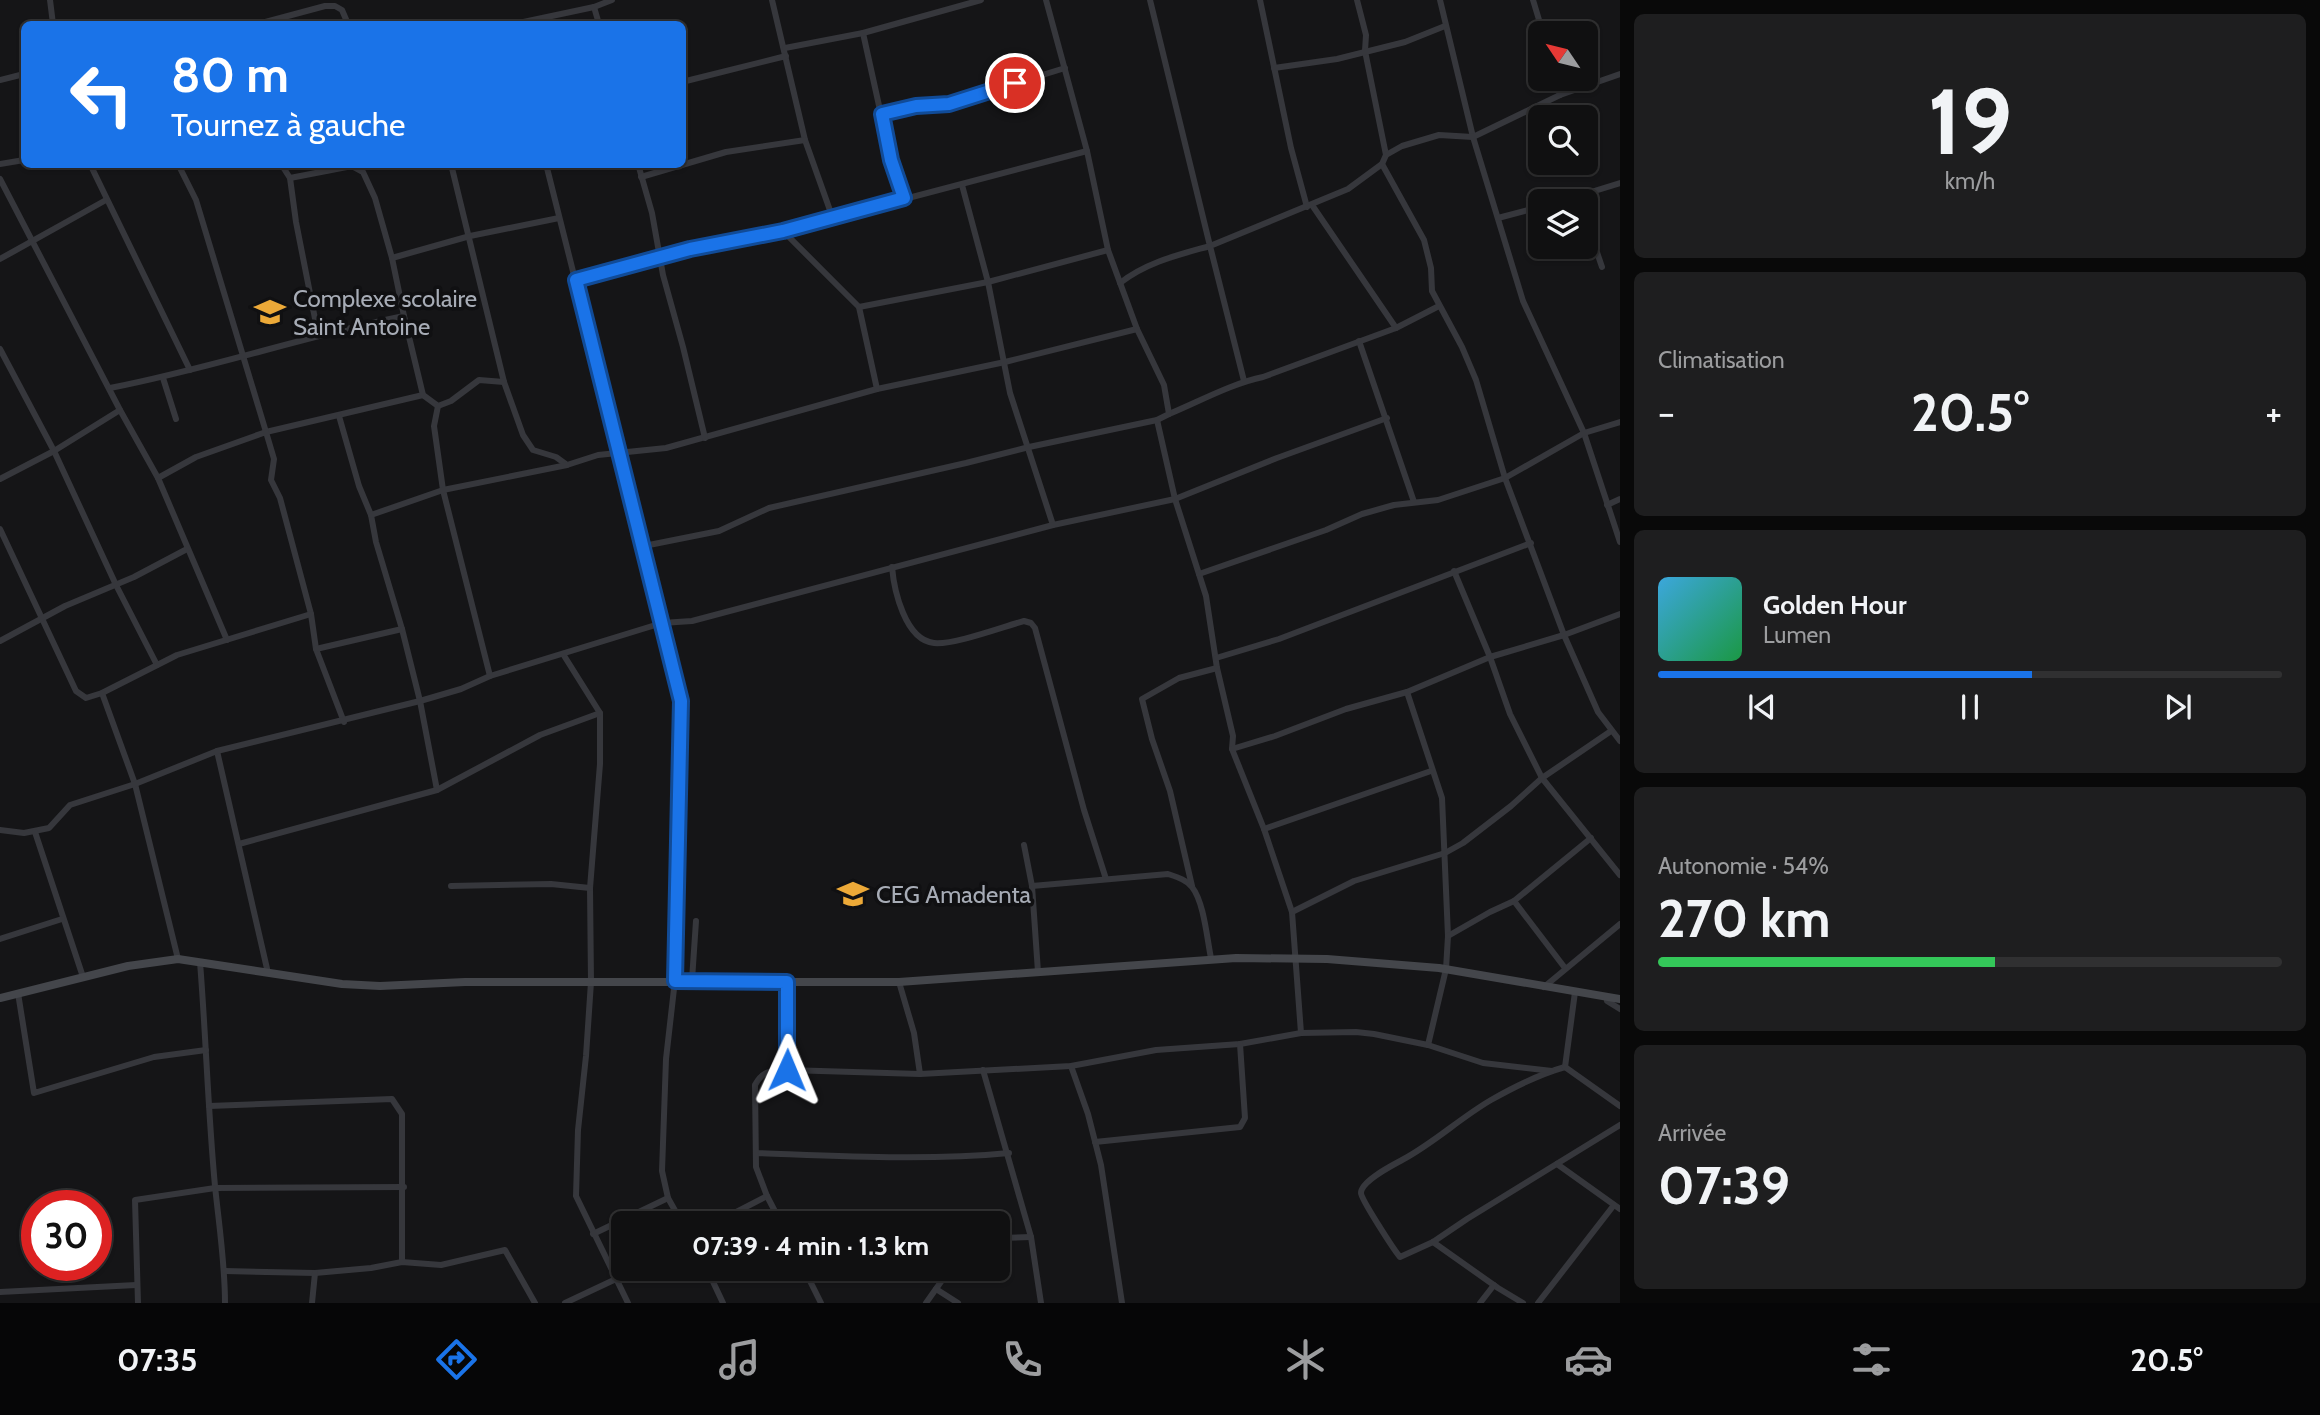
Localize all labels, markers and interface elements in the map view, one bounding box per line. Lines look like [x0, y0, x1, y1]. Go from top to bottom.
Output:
north arrow [1528, 21, 1598, 91]
map controls [1528, 21, 1598, 259]
text: 80 m [171, 45, 289, 104]
icon: left [56, 49, 147, 140]
pin [985, 53, 1045, 113]
icon: arrive [996, 64, 1034, 102]
text: 19 [1928, 66, 2012, 177]
text: Tournez à gauche [171, 105, 405, 144]
button: search [1528, 105, 1598, 175]
text: km/h [1945, 167, 1995, 195]
button: layers [1528, 189, 1598, 259]
place label: Complexe scolaire Saint Antoine [293, 284, 477, 341]
school or university icon: Complexe scolaire Saint Antoine [253, 295, 287, 329]
text: Climatisation [1658, 346, 1785, 374]
text: 20.5° [1911, 381, 2029, 444]
text: − [1658, 389, 1675, 436]
text: + [2265, 389, 2282, 436]
text: Golden Hour [1763, 589, 1906, 621]
text: Lumen [1763, 621, 1831, 649]
icon: previous [1743, 688, 1781, 726]
icon: pause [1951, 688, 1989, 726]
icon: next [2159, 688, 2197, 726]
text: Autonomie · 54% [1658, 852, 1829, 880]
school or university icon: CEG Amadenta [836, 877, 870, 911]
place label: CEG Amadenta [876, 880, 1032, 909]
text: 270 km [1658, 887, 1830, 950]
position arrow [750, 1033, 824, 1107]
text: Arrivée [1658, 1119, 1726, 1147]
text: 07:39 [1658, 1154, 1790, 1217]
speed limit sign: 30 [21, 1190, 112, 1281]
text: 07:39 · 4 min · 1.3 km [692, 1230, 929, 1262]
icon: directions [432, 1335, 481, 1384]
icon: music [715, 1335, 764, 1384]
icon: phone [998, 1335, 1047, 1384]
icon: climate [1281, 1335, 1330, 1384]
icon: car [1564, 1335, 1613, 1384]
icon: filters [1847, 1335, 1896, 1384]
text: 07:35 [117, 1340, 198, 1379]
text: 20.5° [2130, 1340, 2203, 1379]

